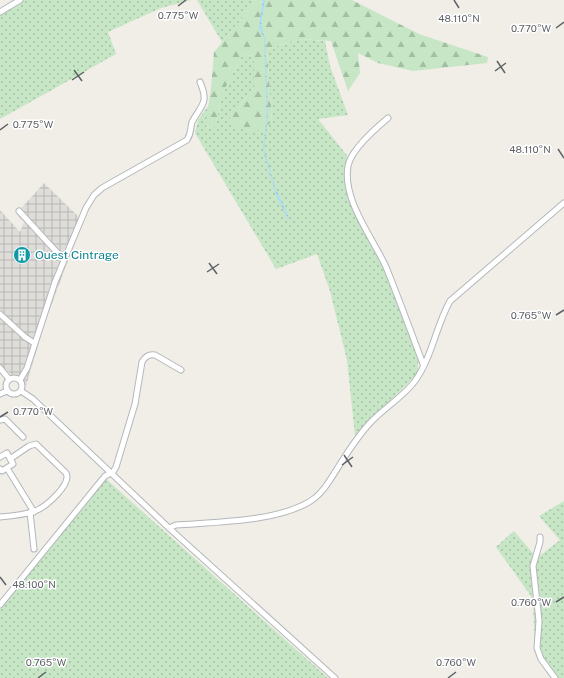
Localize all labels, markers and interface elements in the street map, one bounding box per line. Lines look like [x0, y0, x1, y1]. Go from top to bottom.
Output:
text: 0.775°W [158, 9, 199, 21]
text: 48.110°N [438, 12, 480, 24]
text: 0.770°W [511, 22, 552, 34]
text: 0.775°W [13, 118, 54, 130]
text: 48.110°N [509, 143, 551, 155]
building icon: Ouest Cintrage [12, 245, 32, 265]
place label: Ouest Cintrage [35, 248, 119, 262]
text: 0.765°W [511, 309, 552, 321]
text: 0.770°W [13, 405, 54, 417]
text: 48.100°N [12, 578, 56, 590]
text: 0.760°W [511, 596, 552, 608]
text: 0.765°W [26, 656, 67, 668]
text: 0.760°W [436, 656, 477, 668]

